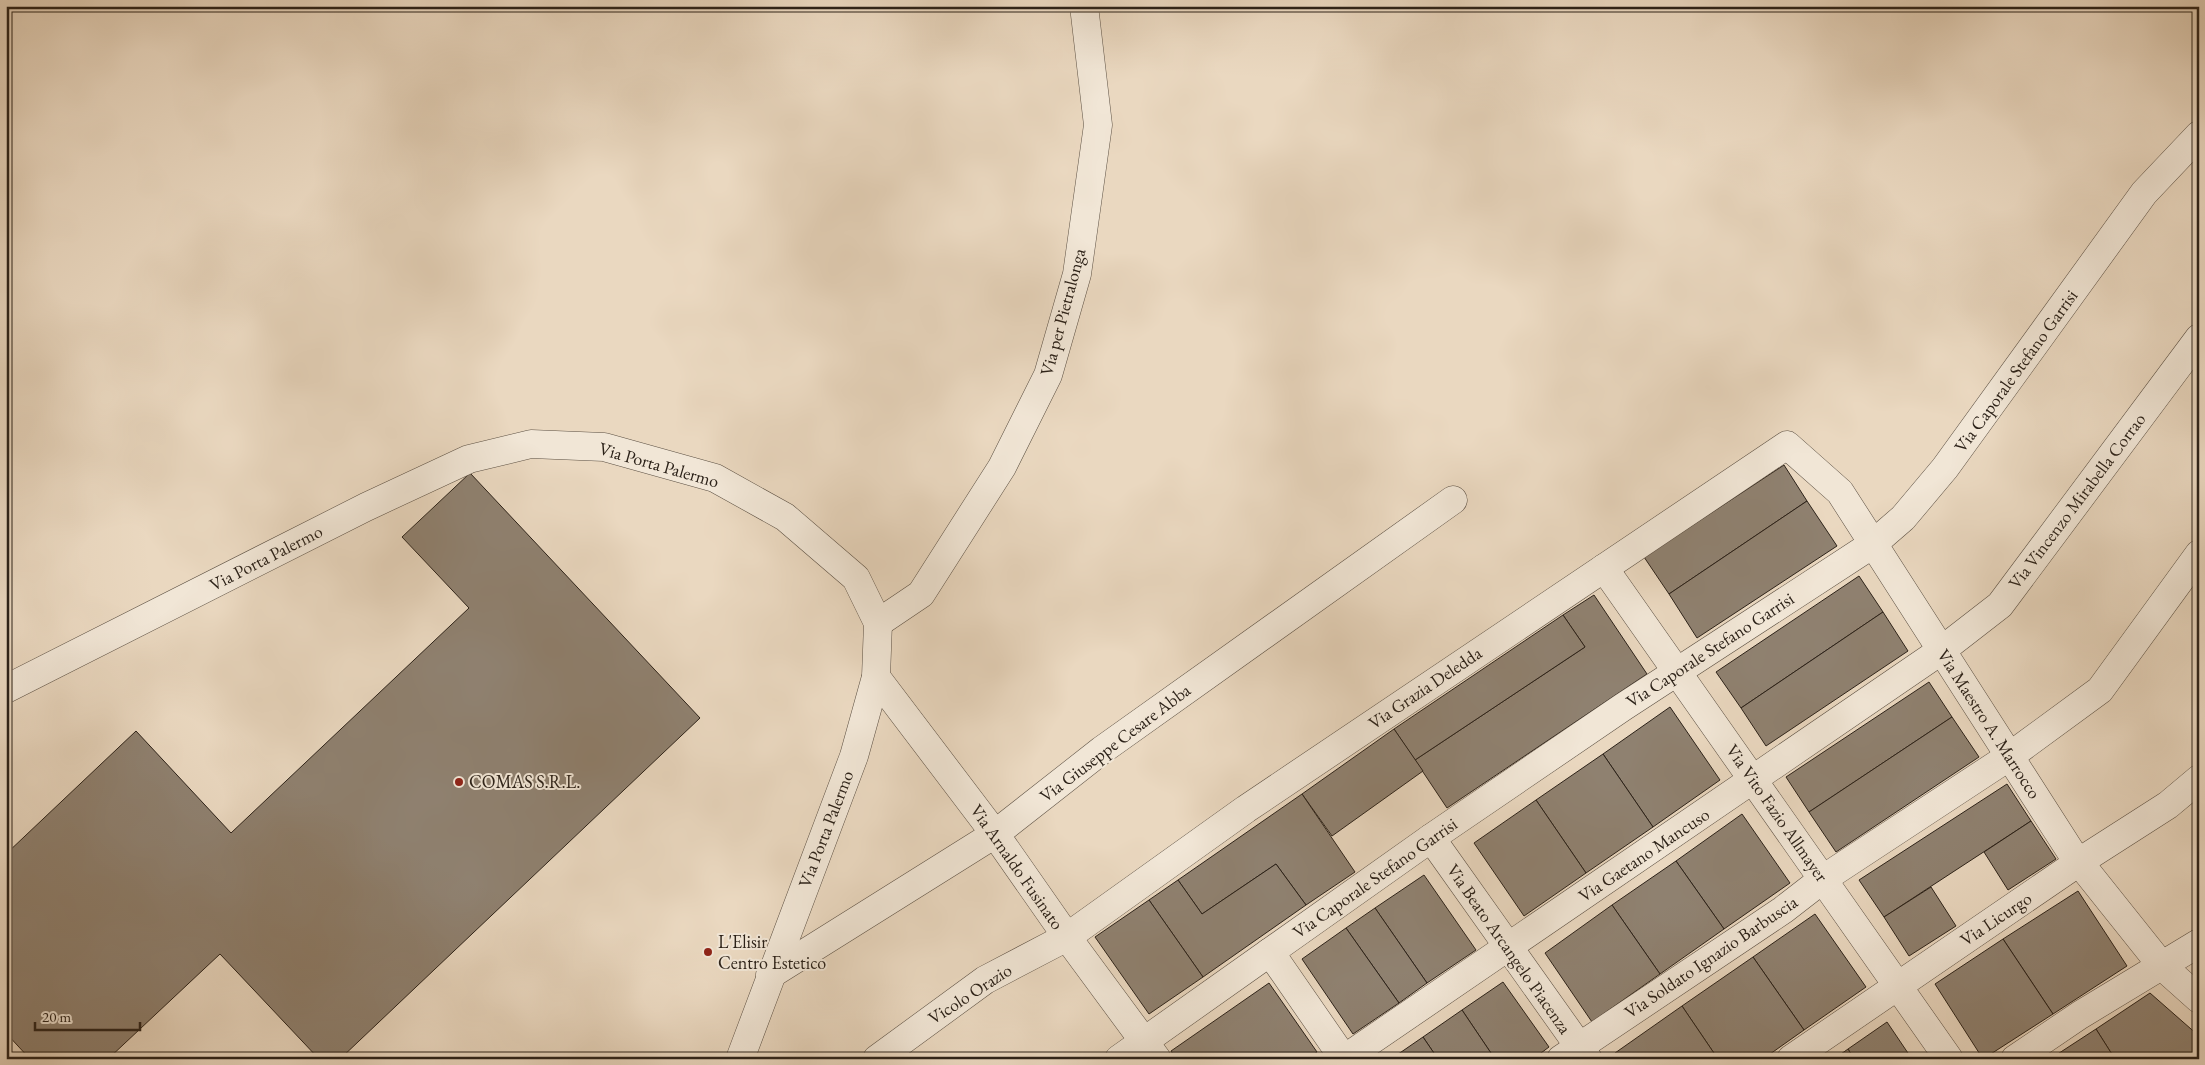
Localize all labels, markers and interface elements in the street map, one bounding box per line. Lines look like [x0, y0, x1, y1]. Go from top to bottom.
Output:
street label: Via per Pietralonga [1034, 245, 1091, 378]
street label: Via Caporale Stefano Garrisi [1949, 284, 2083, 457]
street label: Via Vincenzo Mirabella Corrao [2003, 408, 2150, 593]
street label: Via Porta Palermo [596, 436, 722, 493]
street label: Via Porta Palermo [205, 519, 326, 596]
street label: Via Caporale Stefano Garrisi [1621, 586, 1799, 713]
street label: Via Grazia Deledda [1364, 641, 1487, 734]
street label: Via Maestro A. Marrocco [1932, 644, 2046, 803]
street label: Via Giuseppe Cesare Abba [1035, 678, 1195, 807]
street label: Via Vito Fazio Allmayer [1721, 739, 1834, 886]
street label: Via Porta Palermo [793, 767, 858, 891]
place label: COMAS S.R.L. [469, 770, 580, 793]
marker: COMAS S.R.L. [453, 776, 465, 788]
street label: Via Arnaldo Fusinato [965, 799, 1069, 934]
street label: Via Gaetano Mancuso [1574, 802, 1714, 907]
street label: Via Caporale Stefano Garrisi [1288, 812, 1462, 943]
street label: Via Beato Arcangelo Piacenza [1442, 859, 1577, 1039]
street label: Via Licurgo [1956, 886, 2036, 951]
street label: Via Soldato Ignazio Barbuscia [1620, 890, 1802, 1023]
place label: L'Elisir Centro Estetico [718, 930, 826, 974]
marker: L'Elisir Centro Estetico [702, 946, 714, 958]
street label: Vicolo Orazio [924, 958, 1016, 1029]
scale bar [35, 1000, 140, 1032]
text: 20 m [42, 1007, 71, 1026]

